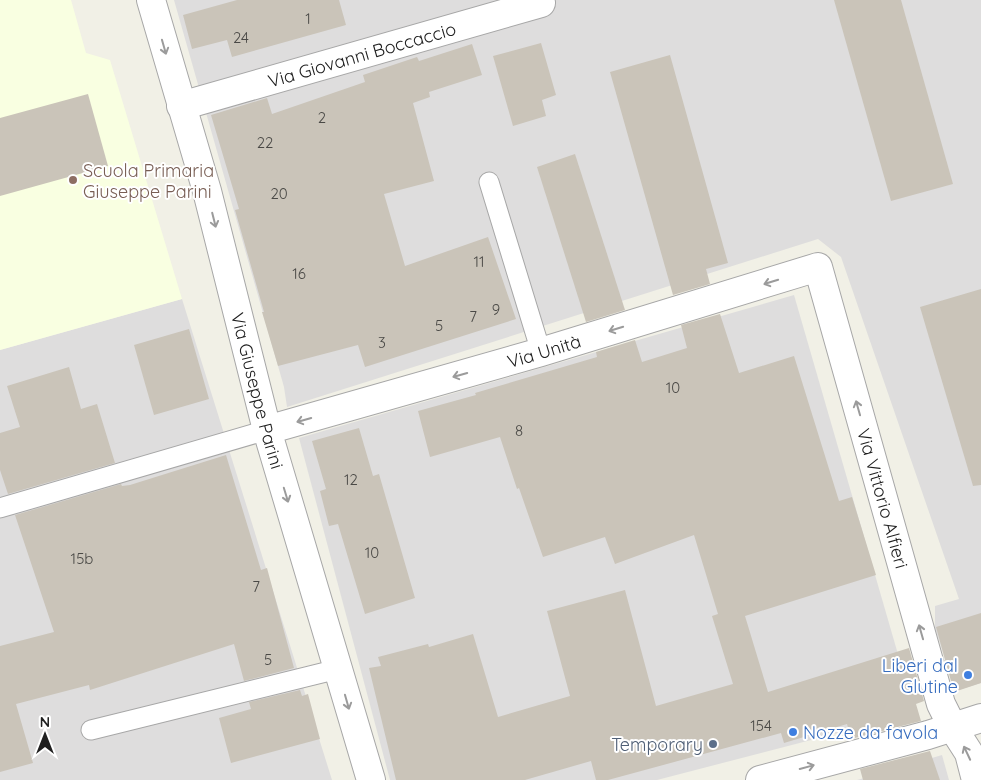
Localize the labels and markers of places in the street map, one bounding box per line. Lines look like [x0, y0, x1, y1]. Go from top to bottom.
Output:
place label: Scuola Primaria Giuseppe Parini [83, 159, 214, 203]
marker: Scuola Primaria Giuseppe Parini [67, 174, 79, 186]
place label: Liberi dal Glutine [882, 654, 958, 698]
marker: Liberi dal Glutine [962, 669, 974, 681]
place label: Nozze da favola [803, 721, 938, 744]
marker: Nozze da favola [787, 726, 799, 738]
place label: Temporary [611, 733, 703, 756]
marker: Temporary [707, 738, 719, 750]

